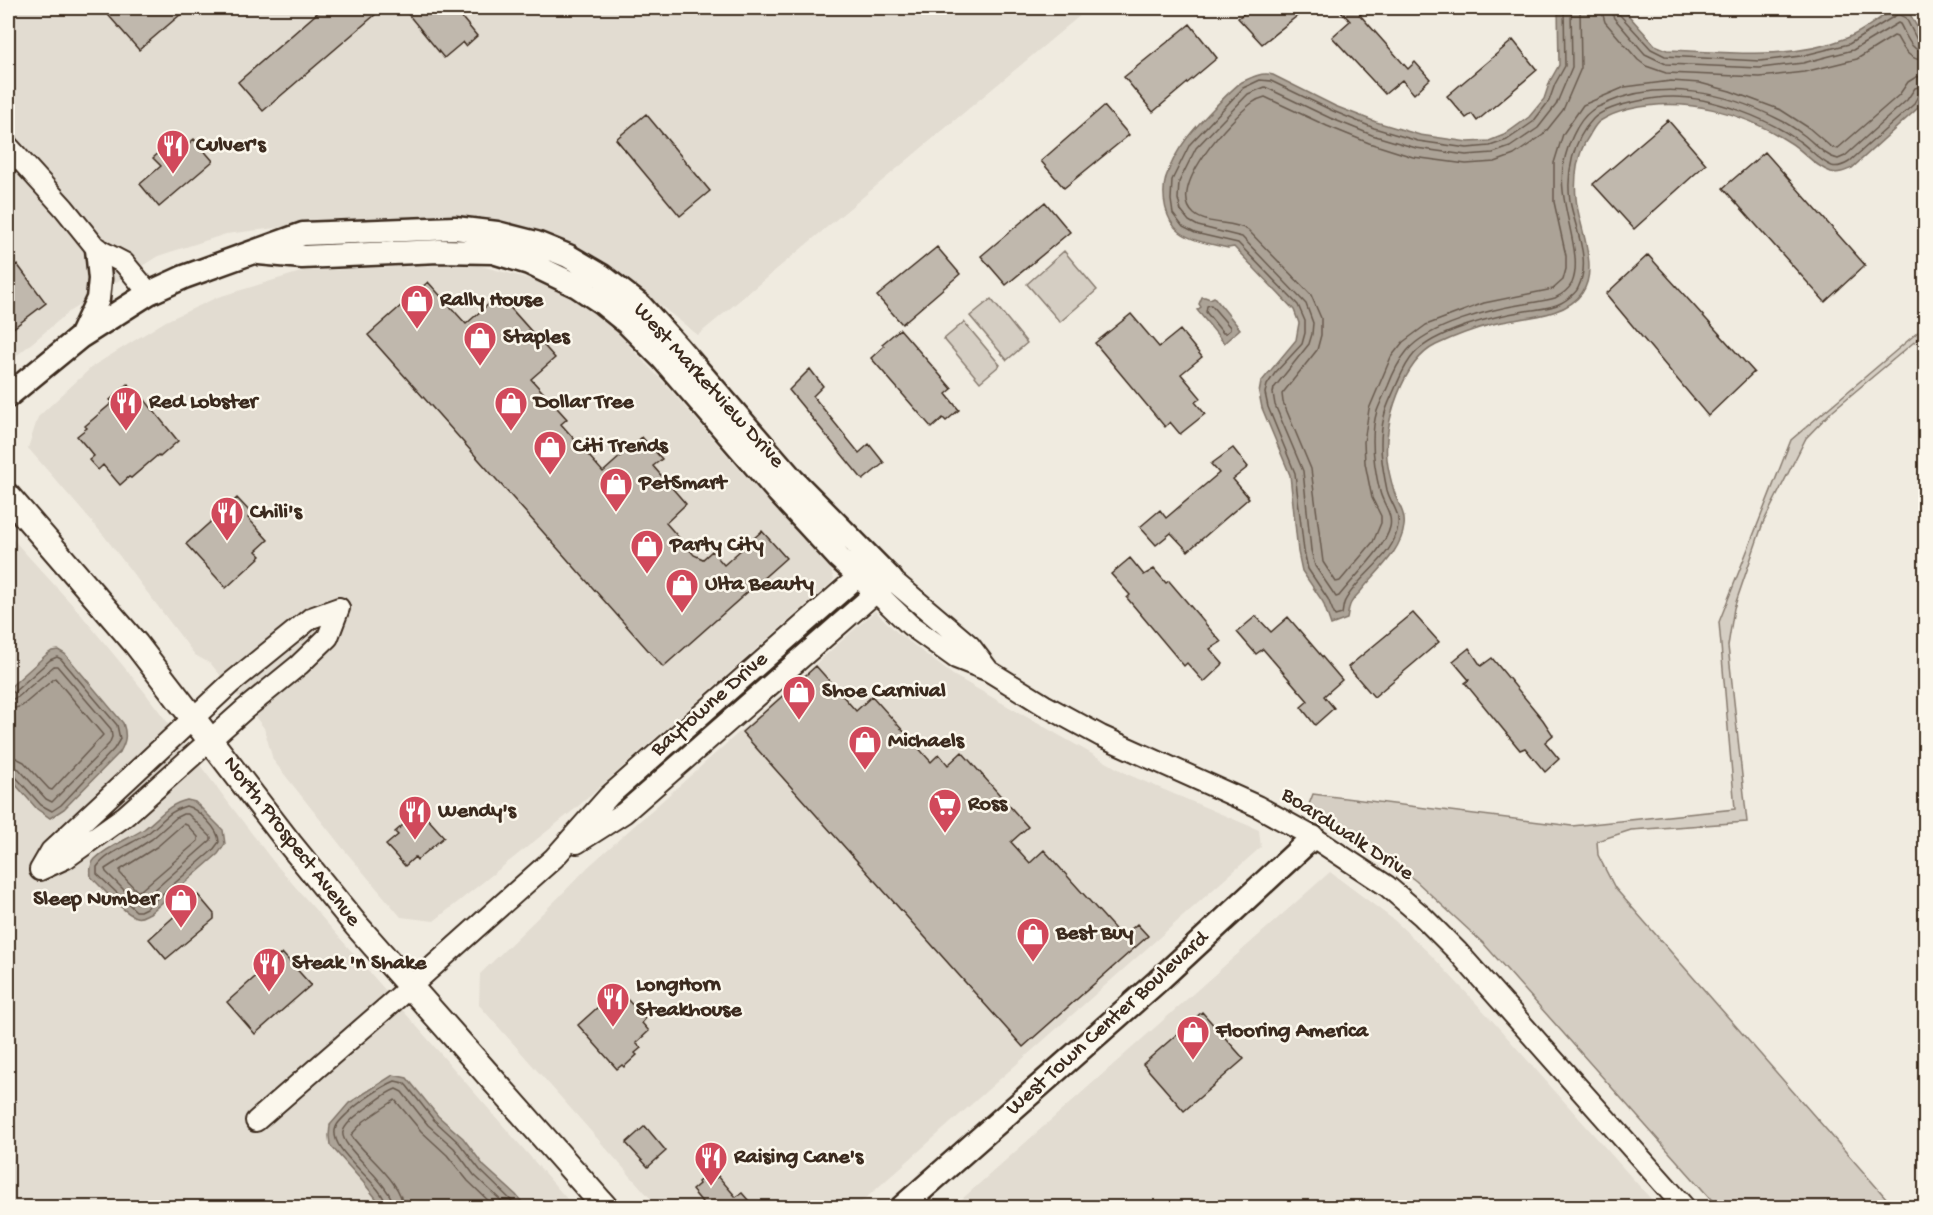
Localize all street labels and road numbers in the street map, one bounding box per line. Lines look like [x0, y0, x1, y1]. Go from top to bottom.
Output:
street label: West Marketview Drive [627, 298, 790, 475]
street label: Baytowne Drive [645, 647, 774, 764]
street label: North Prospect Avenue [216, 752, 366, 933]
street label: Boardwalk Drive [1275, 782, 1419, 888]
street label: West Town Center Boulevard [1001, 925, 1216, 1122]

